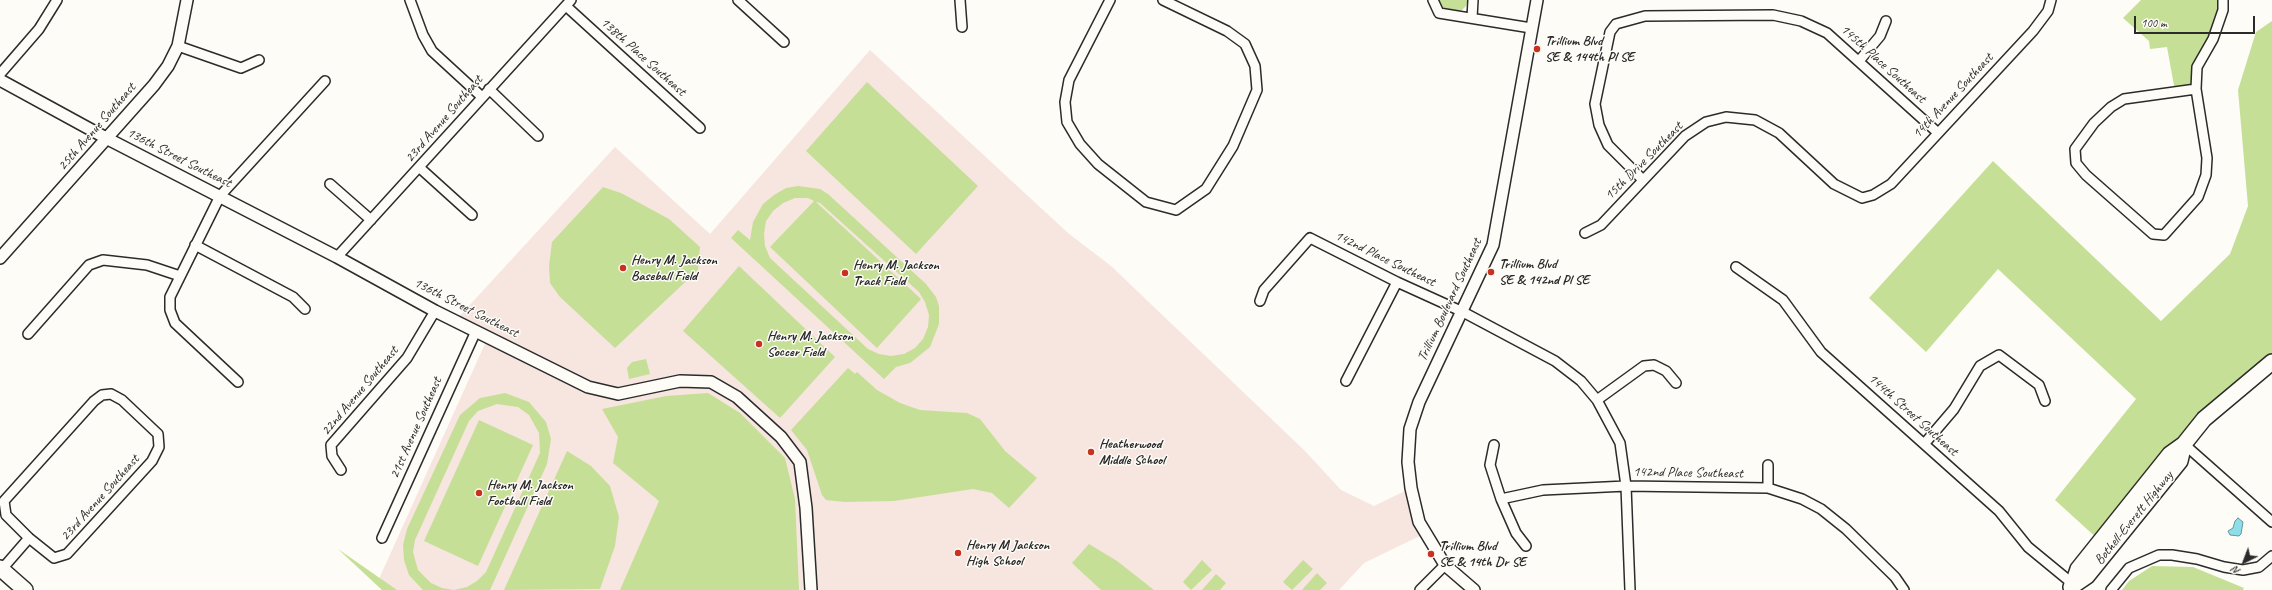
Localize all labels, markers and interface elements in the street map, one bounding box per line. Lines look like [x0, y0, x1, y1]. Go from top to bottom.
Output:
scale bar [2136, 8, 2257, 34]
street label: 138th Place Southeast [597, 14, 689, 100]
text: 100 m [2141, 15, 2167, 31]
street label: 145th Place Southeast [1837, 21, 1929, 107]
place label: Trillium Blvd SE & 144th Pl SE [1545, 33, 1634, 66]
marker: Trillium Blvd SE & 144th Pl SE [1532, 44, 1542, 54]
street label: 14th Avenue Southeast [1909, 50, 1997, 142]
street label: 23rd Avenue Southeast [402, 72, 486, 166]
street label: 25th Avenue Southeast [54, 80, 140, 174]
street label: 15th Drive Southeast [1602, 119, 1686, 203]
street label: 136th Street Southeast [124, 124, 234, 192]
street label: 142nd Place Southeast [1332, 227, 1438, 291]
street label: Trillium Boulevard Southeast [1414, 236, 1486, 364]
place label: Henry M. Jackson Baseball Field [631, 252, 717, 284]
place label: Trillium Blvd SE & 142nd Pl SE [1499, 256, 1589, 288]
place label: Henry M. Jackson Track Field [853, 257, 939, 290]
marker: Henry M. Jackson Baseball Field [618, 263, 628, 273]
marker: Trillium Blvd SE & 142nd Pl SE [1486, 267, 1496, 277]
marker: Henry M. Jackson Track Field [840, 268, 850, 278]
street label: 136th Street Southeast [411, 274, 521, 342]
place label: Henry M. Jackson Soccer Field [767, 328, 853, 360]
marker: Henry M. Jackson Soccer Field [754, 339, 764, 349]
street label: 22nd Avenue Southeast [318, 343, 402, 439]
street label: 144th Street Southeast [1865, 370, 1961, 460]
street label: 21st Avenue Southeast [386, 375, 446, 481]
place label: Heatherwood Middle School [1099, 436, 1165, 468]
marker: Heatherwood Middle School [1086, 447, 1096, 457]
street label: 23rd Avenue Southeast [57, 452, 143, 544]
street label: 142nd Place Southeast [1633, 464, 1743, 482]
street label: Bothell-Everett Highway [2091, 468, 2177, 568]
place label: Henry M. Jackson Football Field [487, 477, 573, 510]
marker: Henry M. Jackson Football Field [474, 488, 484, 498]
place label: Henry M Jackson High School [966, 537, 1049, 570]
place label: Trillium Blvd SE & 14th Dr SE [1439, 538, 1526, 570]
north arrow [2224, 542, 2264, 582]
marker: Henry M Jackson High School [953, 548, 963, 558]
marker: Trillium Blvd SE & 14th Dr SE [1426, 549, 1436, 559]
text: N [2229, 563, 2243, 578]

